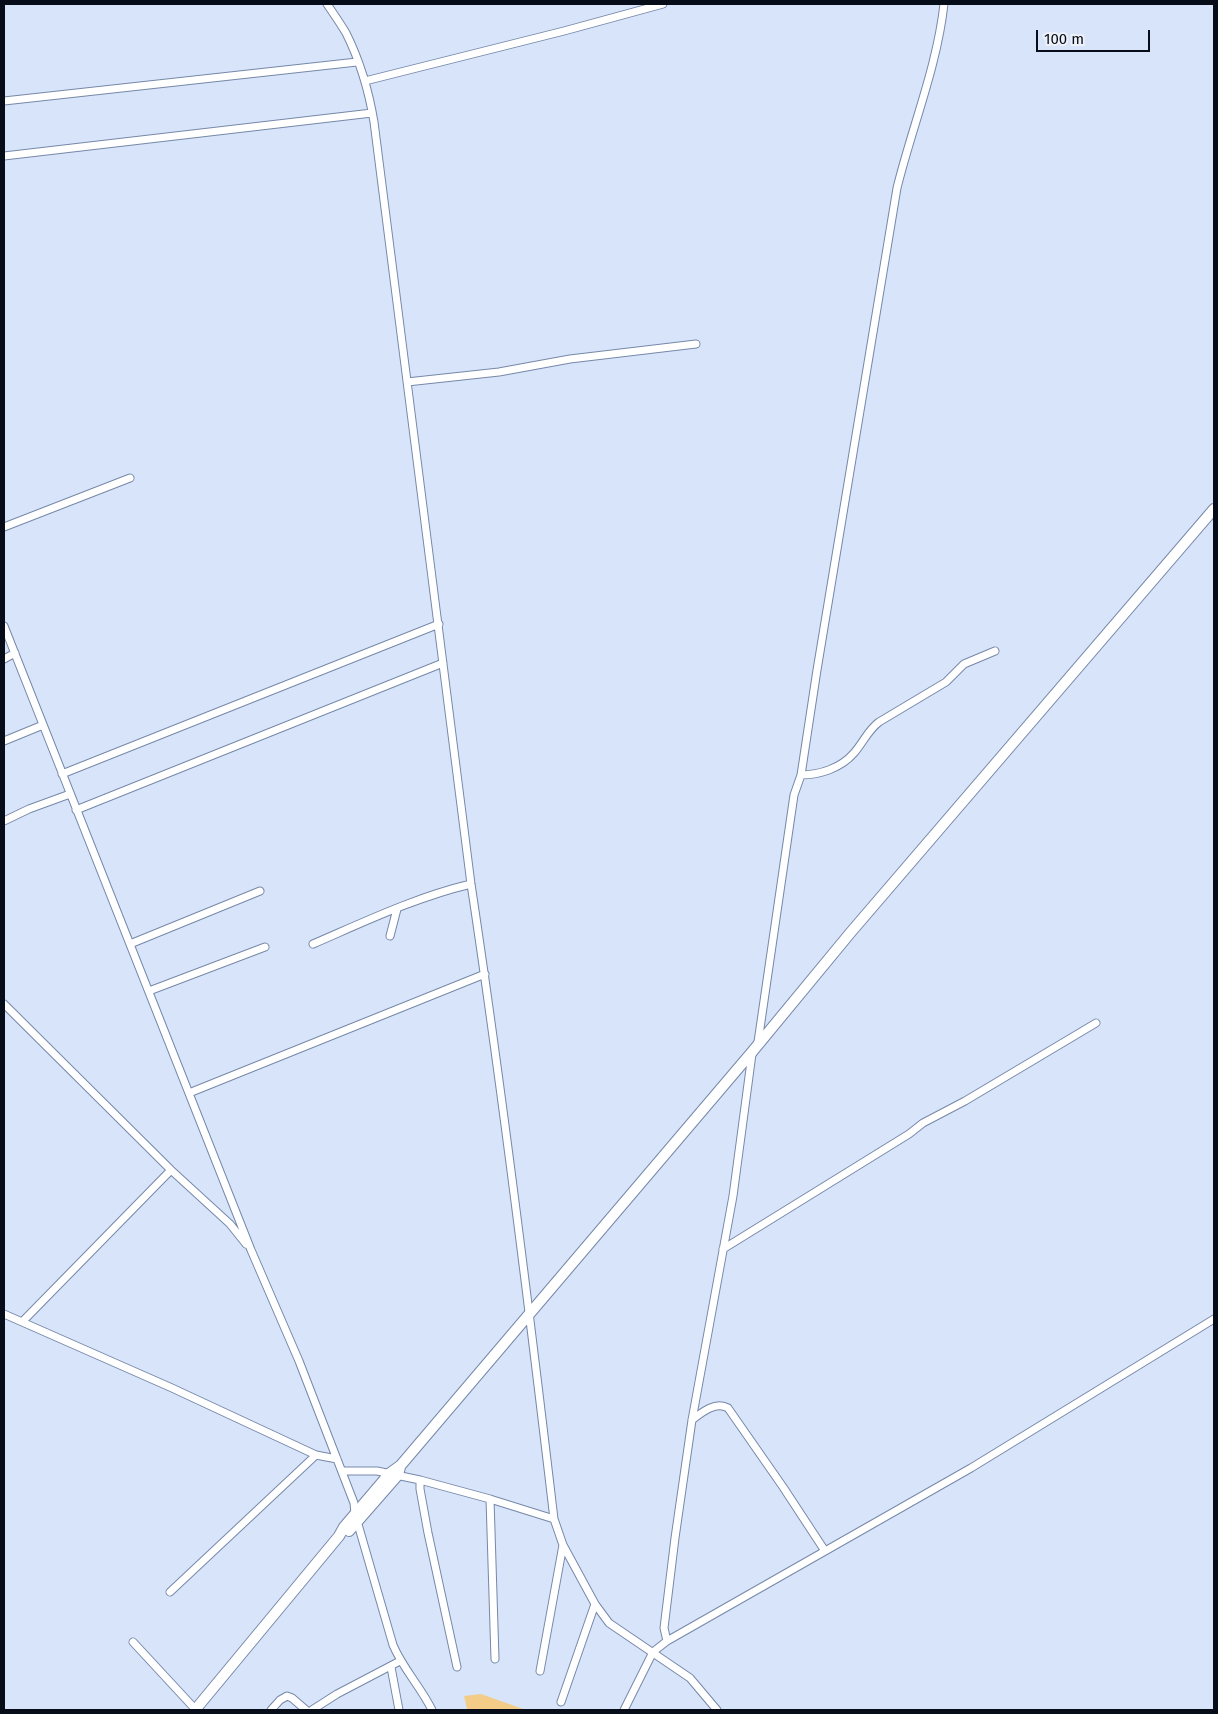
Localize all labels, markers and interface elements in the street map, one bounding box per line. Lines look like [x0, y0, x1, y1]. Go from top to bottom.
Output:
scale bar [1038, 20, 1152, 52]
text: 100 m [1044, 30, 1084, 48]

